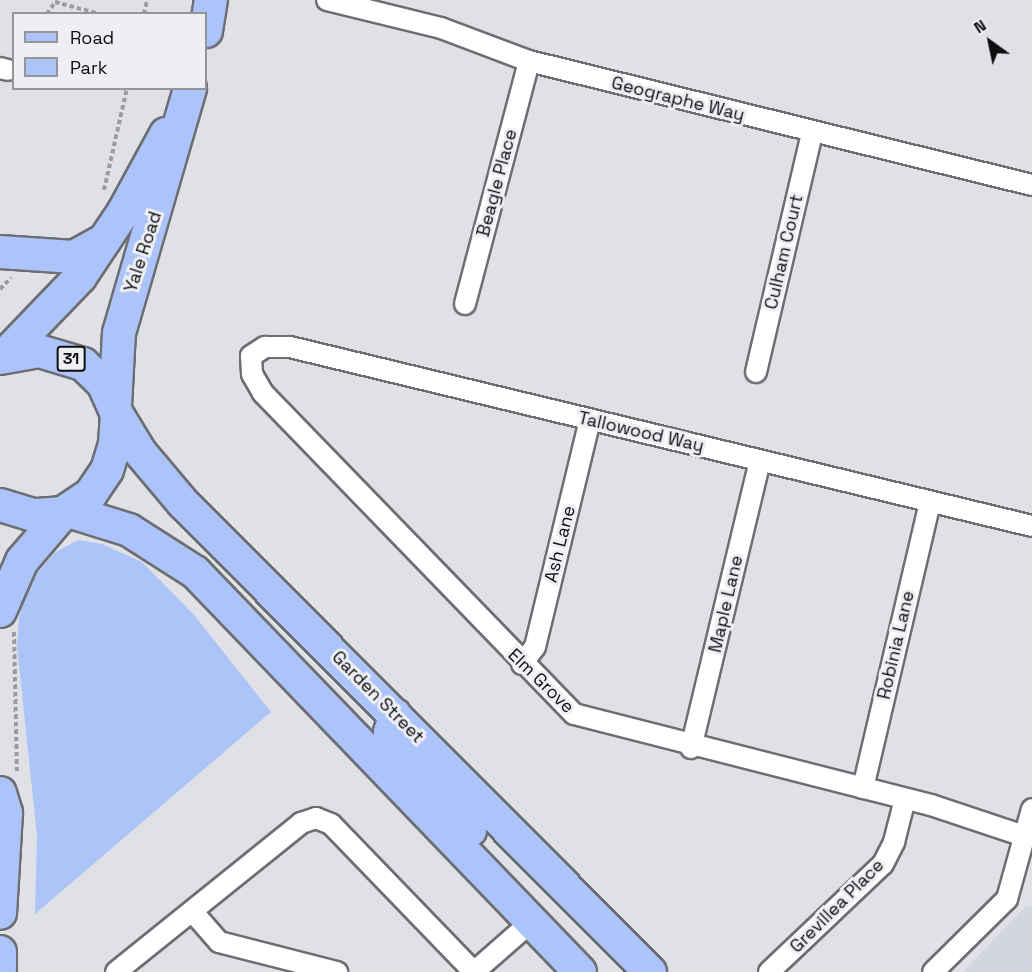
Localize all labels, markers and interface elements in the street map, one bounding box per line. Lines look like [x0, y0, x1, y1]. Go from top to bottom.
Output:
legend [12, 12, 207, 90]
north arrow [960, 12, 1020, 72]
text: N [970, 15, 990, 38]
text: Road [70, 26, 114, 49]
text: Park [70, 56, 107, 79]
street label: Geographe Way [609, 72, 747, 126]
street label: Beagle Place [472, 127, 522, 239]
street label: Culham Court [760, 192, 808, 312]
street label: Yale Road [120, 209, 166, 295]
road number: 31 [56, 346, 86, 372]
street label: Tallowood Way [576, 407, 706, 457]
street label: Ash Lane [540, 503, 580, 585]
street label: Maple Lane [704, 553, 748, 655]
street label: Robinia Lane [873, 589, 919, 701]
street label: Elm Grove [503, 644, 579, 718]
street label: Garden Street [327, 646, 429, 748]
street label: Grevillea Place [786, 855, 888, 957]

